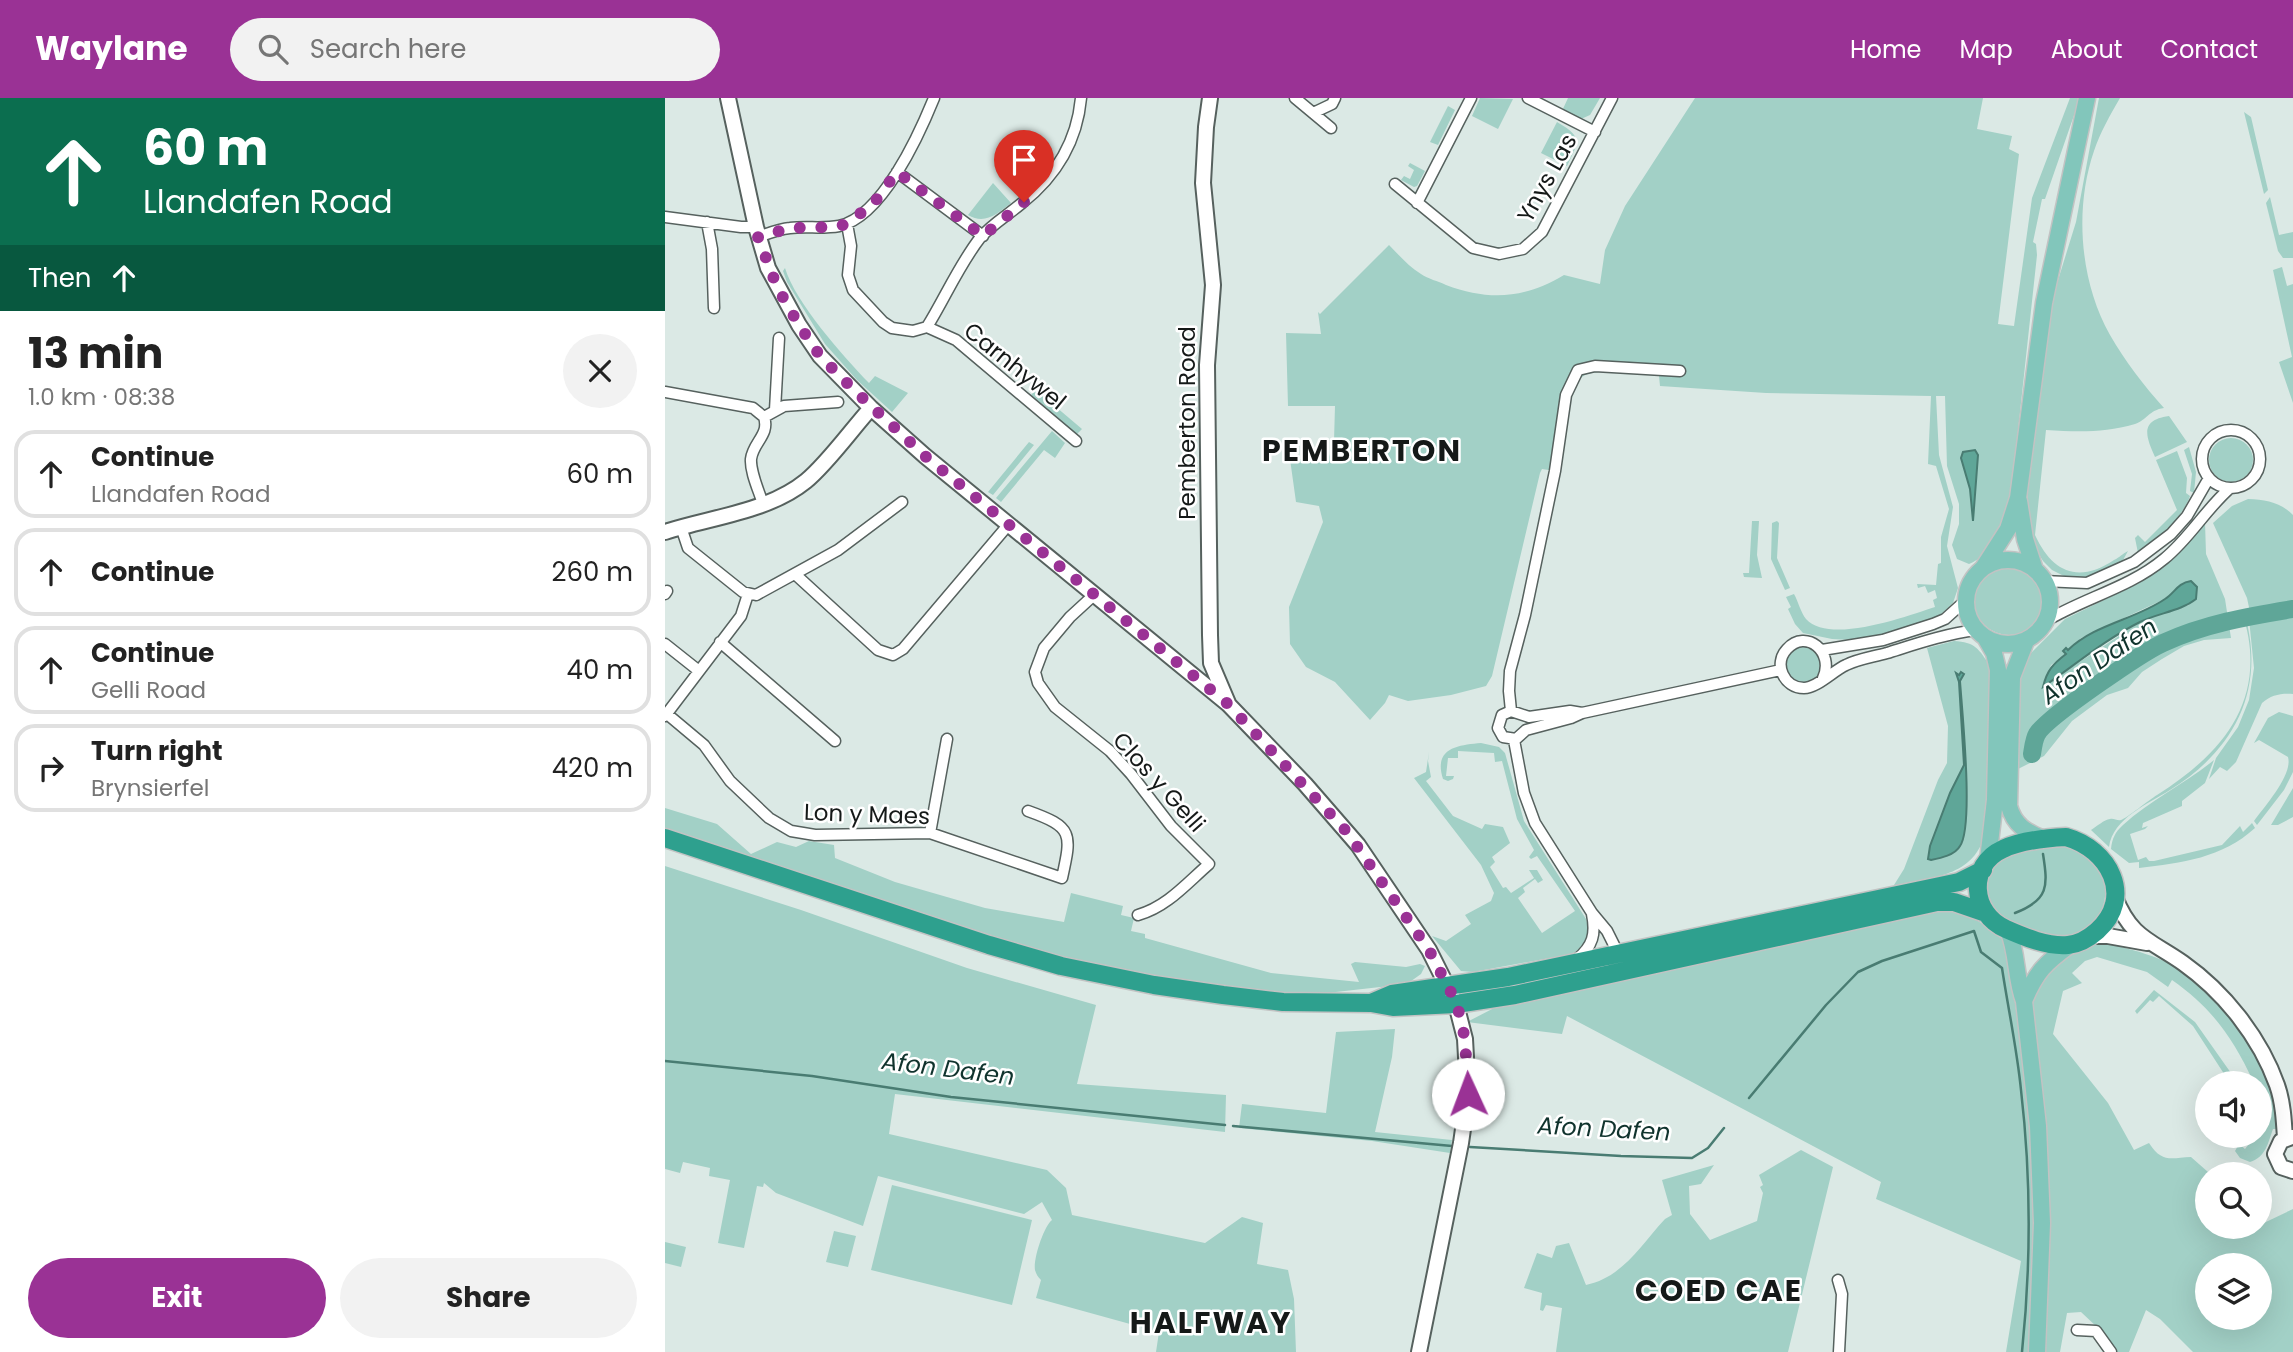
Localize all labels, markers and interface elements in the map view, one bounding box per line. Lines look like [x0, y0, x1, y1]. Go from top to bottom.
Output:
search box [230, 18, 720, 81]
text: Waylane [35, 25, 188, 72]
icon: search [254, 30, 292, 68]
text: Search here [310, 31, 466, 67]
text: Home [1850, 33, 1922, 66]
text: Map [1960, 33, 2013, 66]
text: About [2051, 33, 2122, 66]
text: Contact [2160, 33, 2258, 66]
text: 60 m [143, 114, 268, 182]
icon: ahead [28, 126, 119, 217]
street label: Ynys Las [1510, 128, 1584, 228]
pin [994, 130, 1054, 202]
icon: arrive [1005, 141, 1043, 179]
text: Llandafen Road [143, 179, 393, 224]
icon: ahead [105, 259, 143, 297]
text: Then [28, 260, 91, 296]
street label: Carnhywel [957, 315, 1073, 417]
text: 13 min [28, 324, 163, 383]
street label: Pemberton Road [1171, 326, 1203, 520]
button: close [563, 334, 637, 408]
text: 1.0 km · 08:38 [28, 381, 175, 413]
district label: PEMBERTON [1262, 429, 1462, 472]
text: Continue [91, 439, 214, 475]
icon: ahead [32, 455, 70, 493]
text: 60 m [566, 456, 633, 492]
text: Llandafen Road [91, 478, 270, 510]
icon: ahead [32, 553, 70, 591]
text: Continue [91, 554, 214, 590]
text: 260 m [551, 554, 633, 590]
water label: Afon Dafen [2033, 610, 2163, 712]
text: Continue [91, 635, 214, 671]
icon: ahead [32, 651, 70, 689]
text: 40 m [567, 652, 633, 688]
text: Gelli Road [91, 674, 206, 706]
street label: Clos y Gelli [1105, 725, 1213, 839]
text: Turn right [91, 733, 223, 769]
icon: right [32, 749, 70, 787]
text: 420 m [552, 750, 633, 786]
text: Brynsierfel [91, 772, 209, 804]
street label: Lon y Maes [803, 796, 931, 832]
water label: Afon Dafen [879, 1044, 1016, 1093]
position arrow [1431, 1057, 1505, 1131]
map controls [2195, 1071, 2272, 1330]
button: sound [2195, 1071, 2272, 1148]
water label: Afon Dafen [1536, 1108, 1671, 1148]
button: search [2195, 1162, 2272, 1239]
button: layers [2195, 1253, 2272, 1330]
button: Exit [28, 1258, 326, 1338]
button: Share [340, 1258, 637, 1338]
district label: COED CAE [1635, 1269, 1803, 1312]
district label: HALFWAY [1130, 1301, 1292, 1344]

